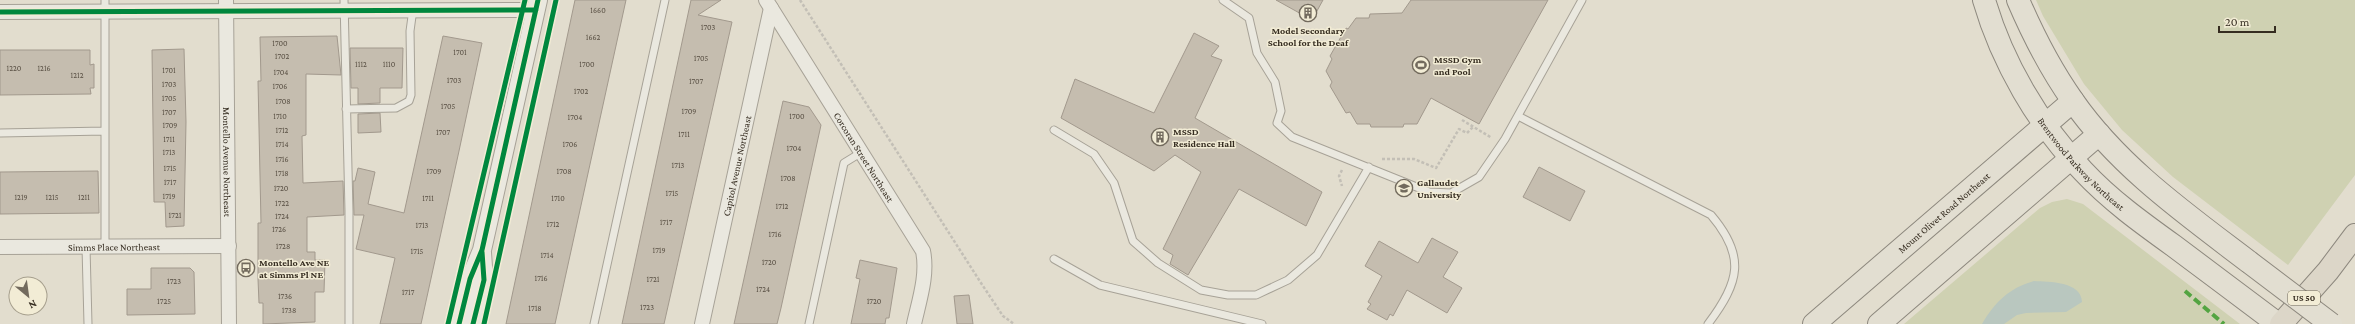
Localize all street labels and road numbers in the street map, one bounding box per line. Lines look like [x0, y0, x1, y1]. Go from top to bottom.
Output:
street label: Montello Avenue Northeast [221, 107, 233, 218]
street label: Corcoran Street Northeast [831, 110, 896, 205]
street label: Capitol Avenue Northeast [721, 114, 754, 217]
street label: Brentwood Parkway Northeast [2036, 116, 2127, 213]
street label: Mount Olivet Road Northeast [1896, 170, 1993, 255]
street label: Simms Place Northeast [68, 241, 161, 253]
road number: US 50 [2288, 291, 2320, 305]

